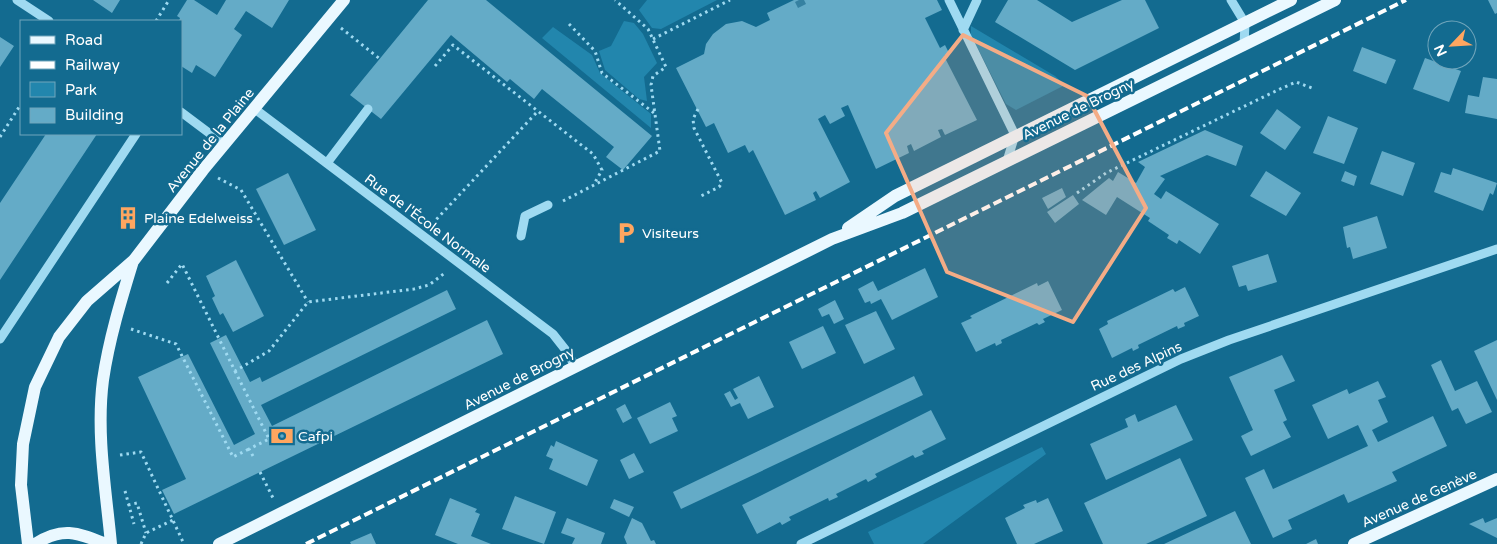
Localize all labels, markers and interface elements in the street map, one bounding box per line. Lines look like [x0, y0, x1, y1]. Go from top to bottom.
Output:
legend [20, 20, 182, 135]
north arrow [1427, 20, 1477, 70]
text: Road [65, 31, 103, 49]
text: N [1431, 42, 1451, 59]
text: Railway [65, 56, 120, 74]
street label: Avenue de Brogny [1020, 75, 1137, 144]
text: Park [65, 81, 97, 99]
street label: Avenue de la Plaine [163, 84, 258, 196]
text: Building [65, 106, 124, 124]
street label: Rue de l'École Normale [361, 170, 494, 277]
building icon: Plaine Edelweiss [115, 205, 141, 231]
place label: Plaine Edelweiss [144, 210, 253, 227]
parking icon: Visiteurs [613, 220, 639, 246]
place label: Visiteurs [642, 225, 699, 242]
street label: Rue des Alpins [1088, 338, 1185, 395]
street label: Avenue de Brogny [461, 343, 578, 414]
bank icon: Cafpi [269, 423, 295, 449]
place label: Cafpi [298, 428, 333, 445]
street label: Avenue de Genève [1359, 465, 1480, 531]

